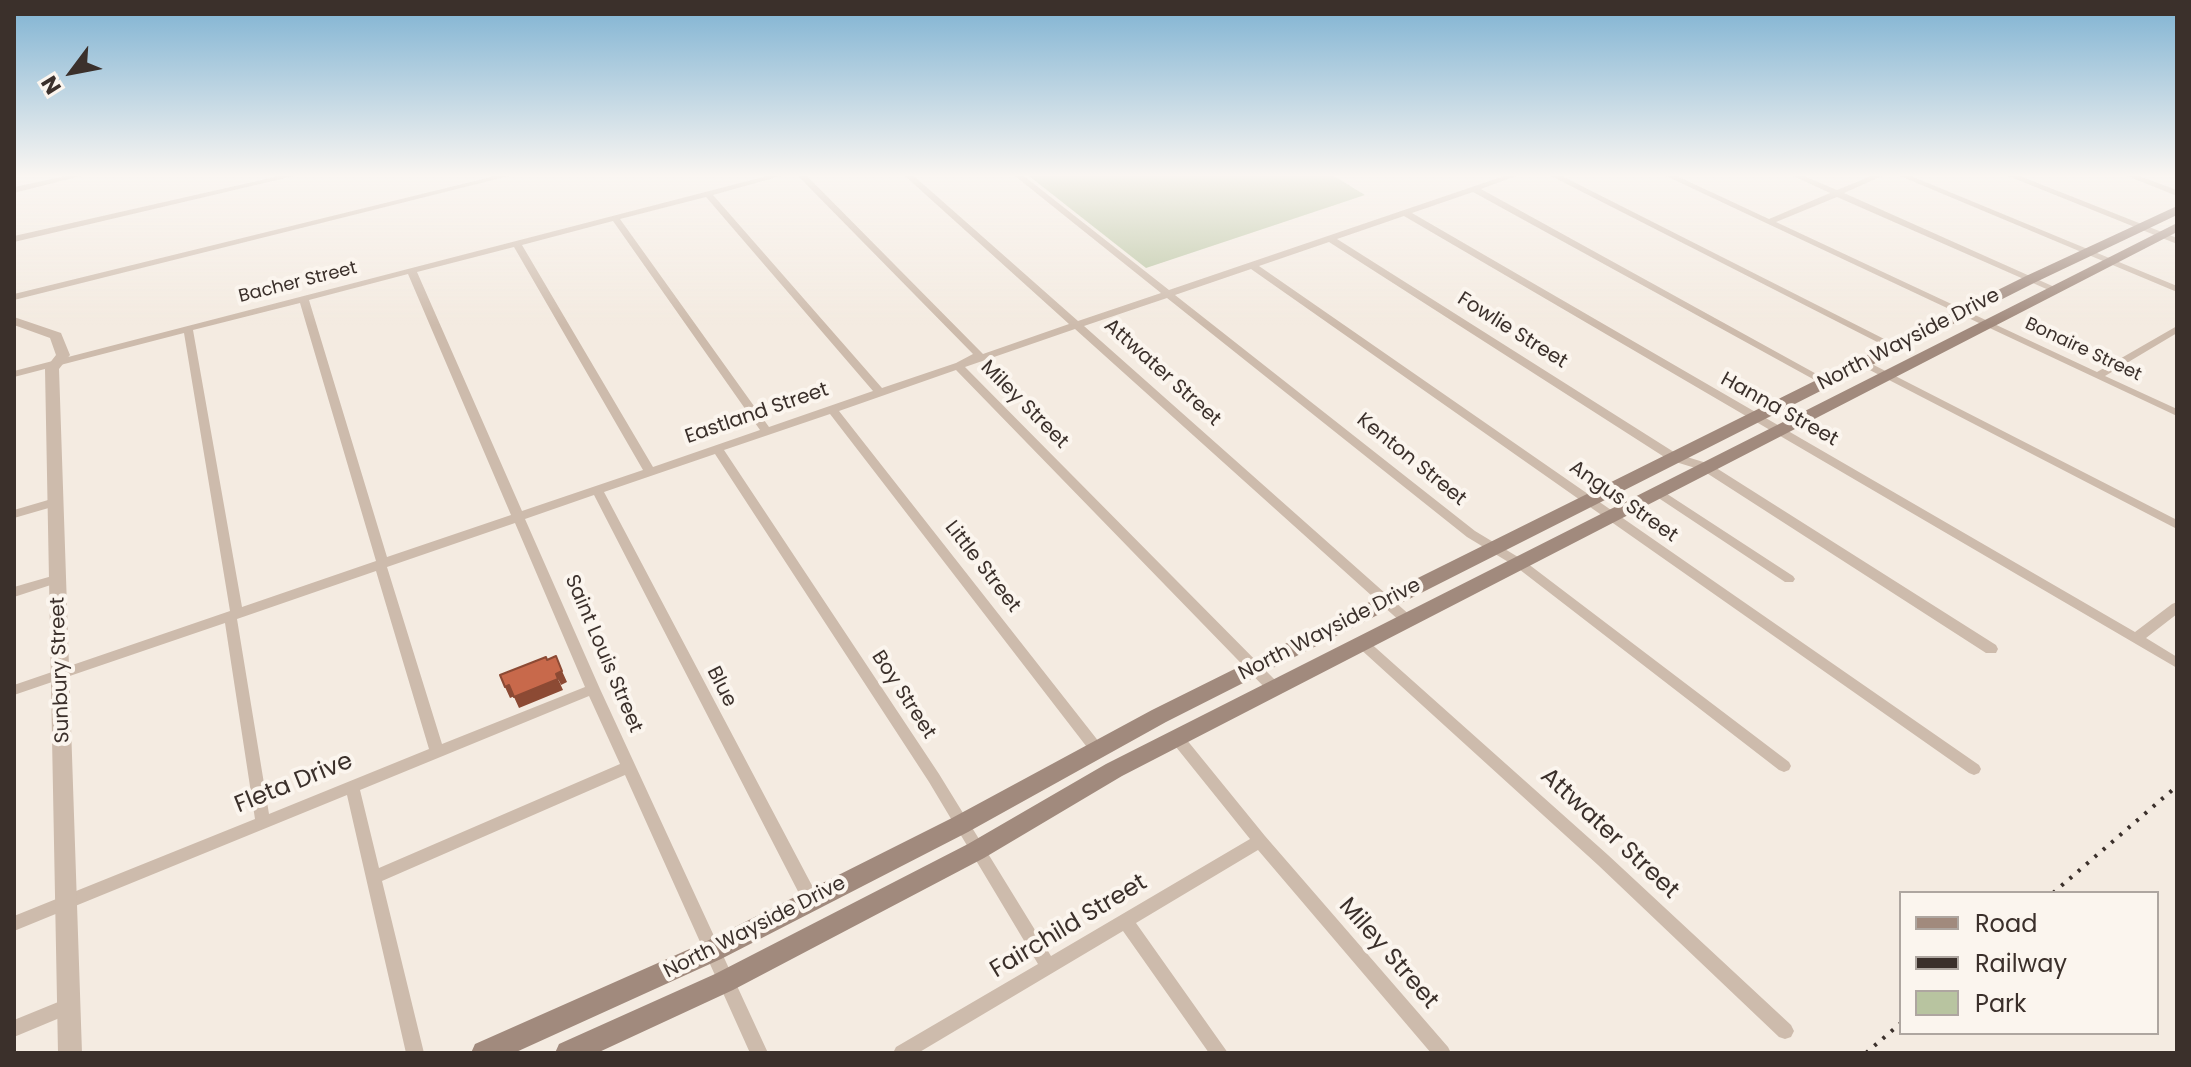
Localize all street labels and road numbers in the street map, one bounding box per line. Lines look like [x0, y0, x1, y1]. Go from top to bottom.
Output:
street label: Bacher Street [237, 258, 359, 308]
street label: North Wayside Drive [1814, 284, 2004, 396]
street label: Fowlie Street [1452, 288, 1572, 374]
street label: Attwater Street [1099, 314, 1225, 432]
street label: Bonaire Street [2021, 314, 2145, 386]
street label: Miley Street [975, 356, 1073, 454]
street label: Hanna Street [1716, 368, 1842, 452]
street label: Eastland Street [682, 378, 832, 450]
street label: Kenton Street [1351, 409, 1471, 511]
street label: Angus Street [1564, 456, 1682, 548]
street label: Little Street [939, 517, 1025, 617]
street label: Saint Louis Street [559, 571, 647, 737]
street label: North Wayside Drive [1235, 574, 1425, 686]
street label: Sunbury Street [46, 596, 76, 744]
street label: Boy Street [866, 646, 940, 744]
street label: Blue [701, 663, 741, 711]
street label: Fleta Drive [231, 747, 357, 821]
street label: Attwater Street [1534, 762, 1684, 906]
street label: Fairchild Street [985, 869, 1153, 985]
street label: North Wayside Drive [660, 872, 850, 984]
street label: Miley Street [1332, 893, 1444, 1015]

